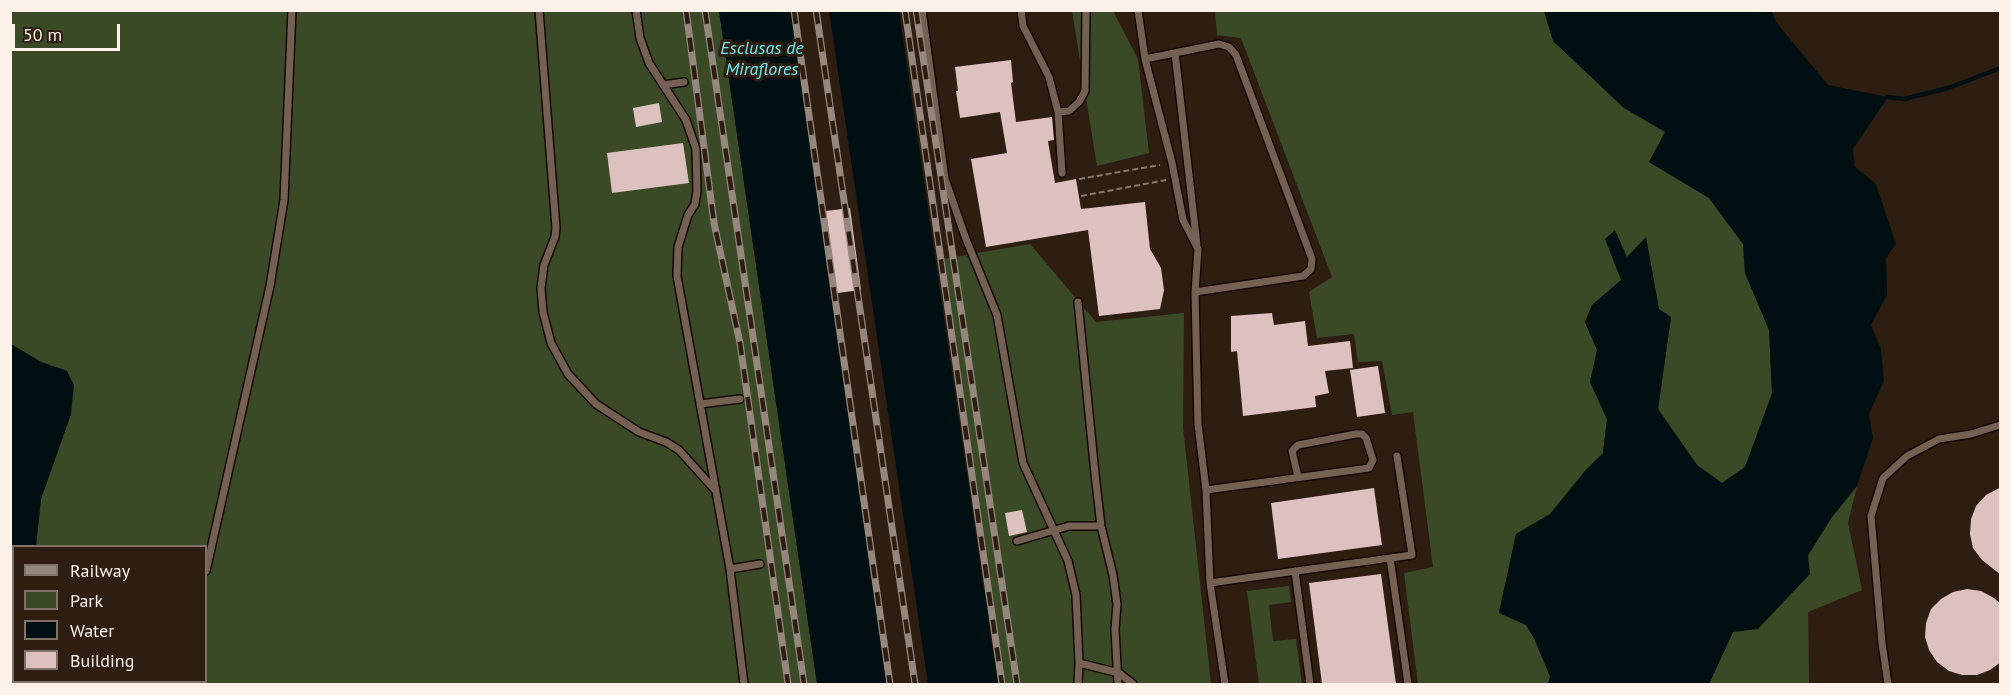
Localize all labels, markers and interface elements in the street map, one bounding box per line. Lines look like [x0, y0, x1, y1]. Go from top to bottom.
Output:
scale bar [15, 12, 123, 50]
text: 50 m [23, 23, 62, 46]
water label: Esclusas de Miraflores [720, 38, 804, 80]
legend [12, 545, 207, 683]
text: Railway [70, 559, 130, 582]
text: Park [70, 589, 103, 612]
text: Water [70, 619, 114, 642]
text: Building [70, 649, 134, 672]

